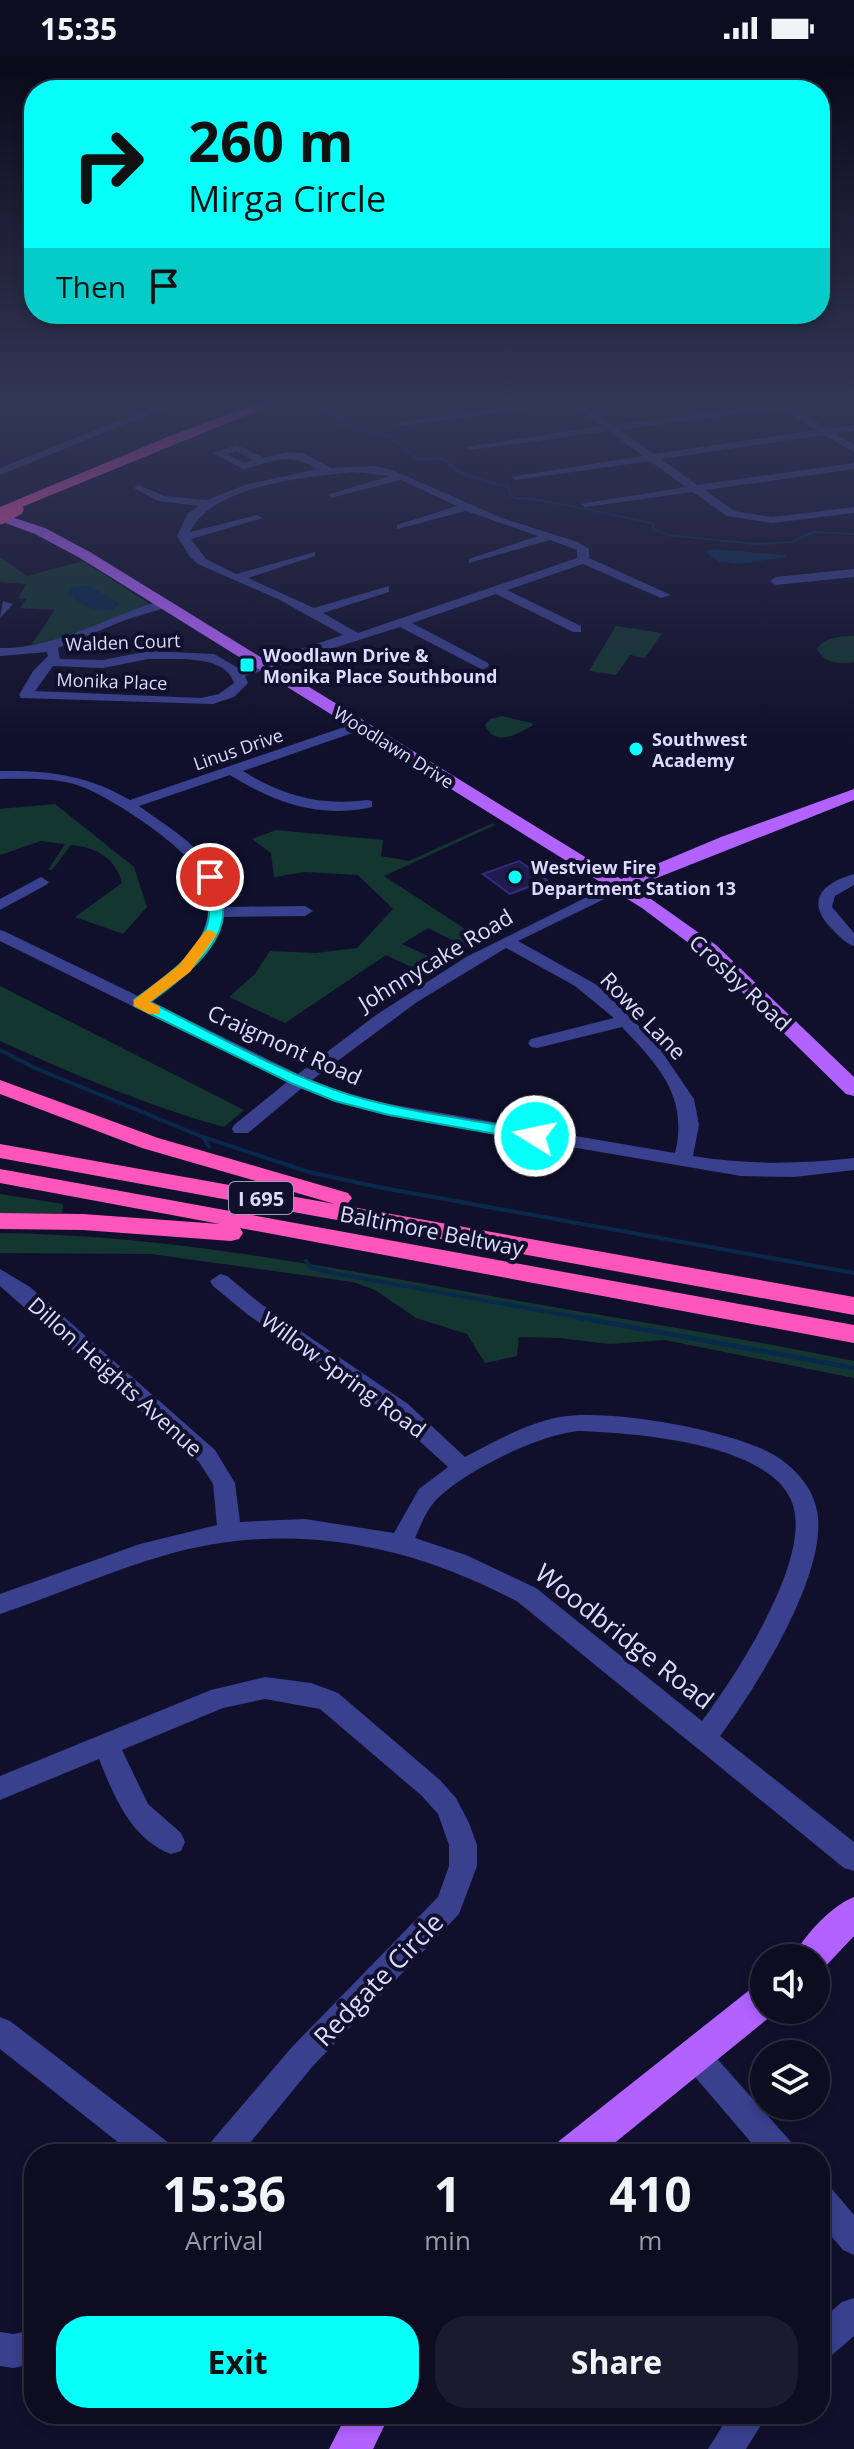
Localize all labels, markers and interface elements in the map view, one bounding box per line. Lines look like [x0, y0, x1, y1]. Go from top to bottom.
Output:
text: 15:35 [40, 8, 117, 49]
text: 260 m [188, 102, 354, 178]
icon: right [56, 112, 160, 216]
text: Mirga Circle [188, 174, 386, 223]
icon: arrive [142, 264, 186, 308]
text: Then [56, 266, 126, 307]
street label: Walden Court [65, 628, 181, 656]
place label: Woodlawn Drive & Monika Place Southbound [263, 643, 498, 688]
marker: Woodlawn Drive & Monika Place Southbound [238, 656, 256, 674]
street label: Monika Place [56, 667, 168, 695]
street label: Woodlawn Drive [329, 700, 459, 794]
street label: Linus Drive [190, 722, 286, 776]
place label: Southwest Academy [652, 727, 748, 772]
marker: Southwest Academy [627, 740, 645, 758]
pin [176, 843, 244, 911]
icon: arrive [188, 855, 232, 899]
place label: Westview Fire Department Station 13 [531, 855, 736, 900]
marker: Westview Fire Department Station 13 [506, 868, 524, 886]
street label: Johnnycake Road [350, 901, 518, 1018]
street label: Crosby Road [684, 927, 798, 1037]
street label: Rowe Lane [594, 964, 694, 1066]
street label: Craigmont Road [203, 997, 367, 1091]
position arrow [493, 1094, 577, 1178]
road number: I 695 [229, 1182, 293, 1214]
street label: Baltimore Beltway [338, 1198, 527, 1263]
street label: Dillon Heights Avenue [22, 1289, 210, 1463]
street label: Willow Spring Road [256, 1304, 432, 1444]
street label: Woodbridge Road [528, 1555, 722, 1717]
street label: Redgate Circle [305, 1904, 451, 2054]
map controls [750, 1944, 830, 2120]
button: sound [750, 1944, 830, 2024]
button: layers [750, 2040, 830, 2120]
text: 15:36 [162, 2161, 286, 2226]
text: 1 [434, 2161, 461, 2226]
text: 410 [609, 2161, 692, 2226]
text: Arrival [185, 2222, 263, 2258]
text: min [424, 2222, 471, 2258]
text: m [638, 2222, 662, 2258]
button: Exit [56, 2316, 419, 2408]
button: Share [435, 2316, 798, 2408]

